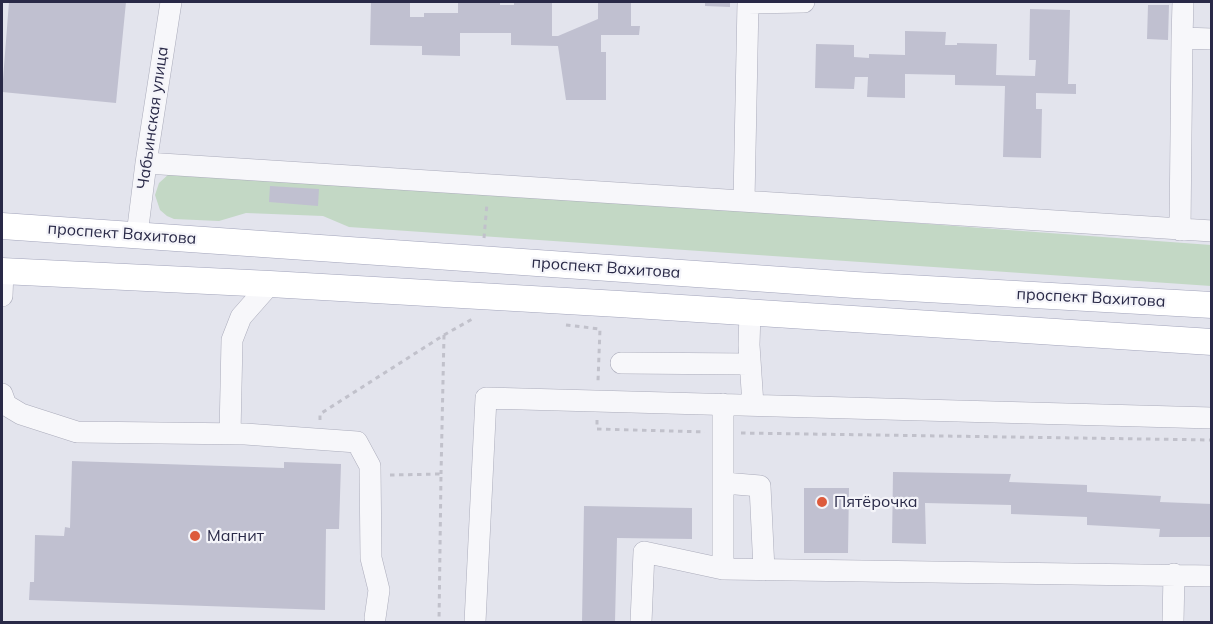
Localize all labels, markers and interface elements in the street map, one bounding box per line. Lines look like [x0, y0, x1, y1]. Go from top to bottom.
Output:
street label: Чабьинская улица [133, 45, 173, 191]
street label: проспект Вахитова [47, 219, 197, 249]
street label: проспект Вахитова [531, 253, 681, 283]
street label: проспект Вахитова [1016, 285, 1166, 311]
place label: Пятёрочка [834, 492, 918, 512]
marker: Пятёрочка [815, 495, 829, 509]
place label: Магнит [207, 526, 264, 546]
marker: Магнит [188, 529, 202, 543]

